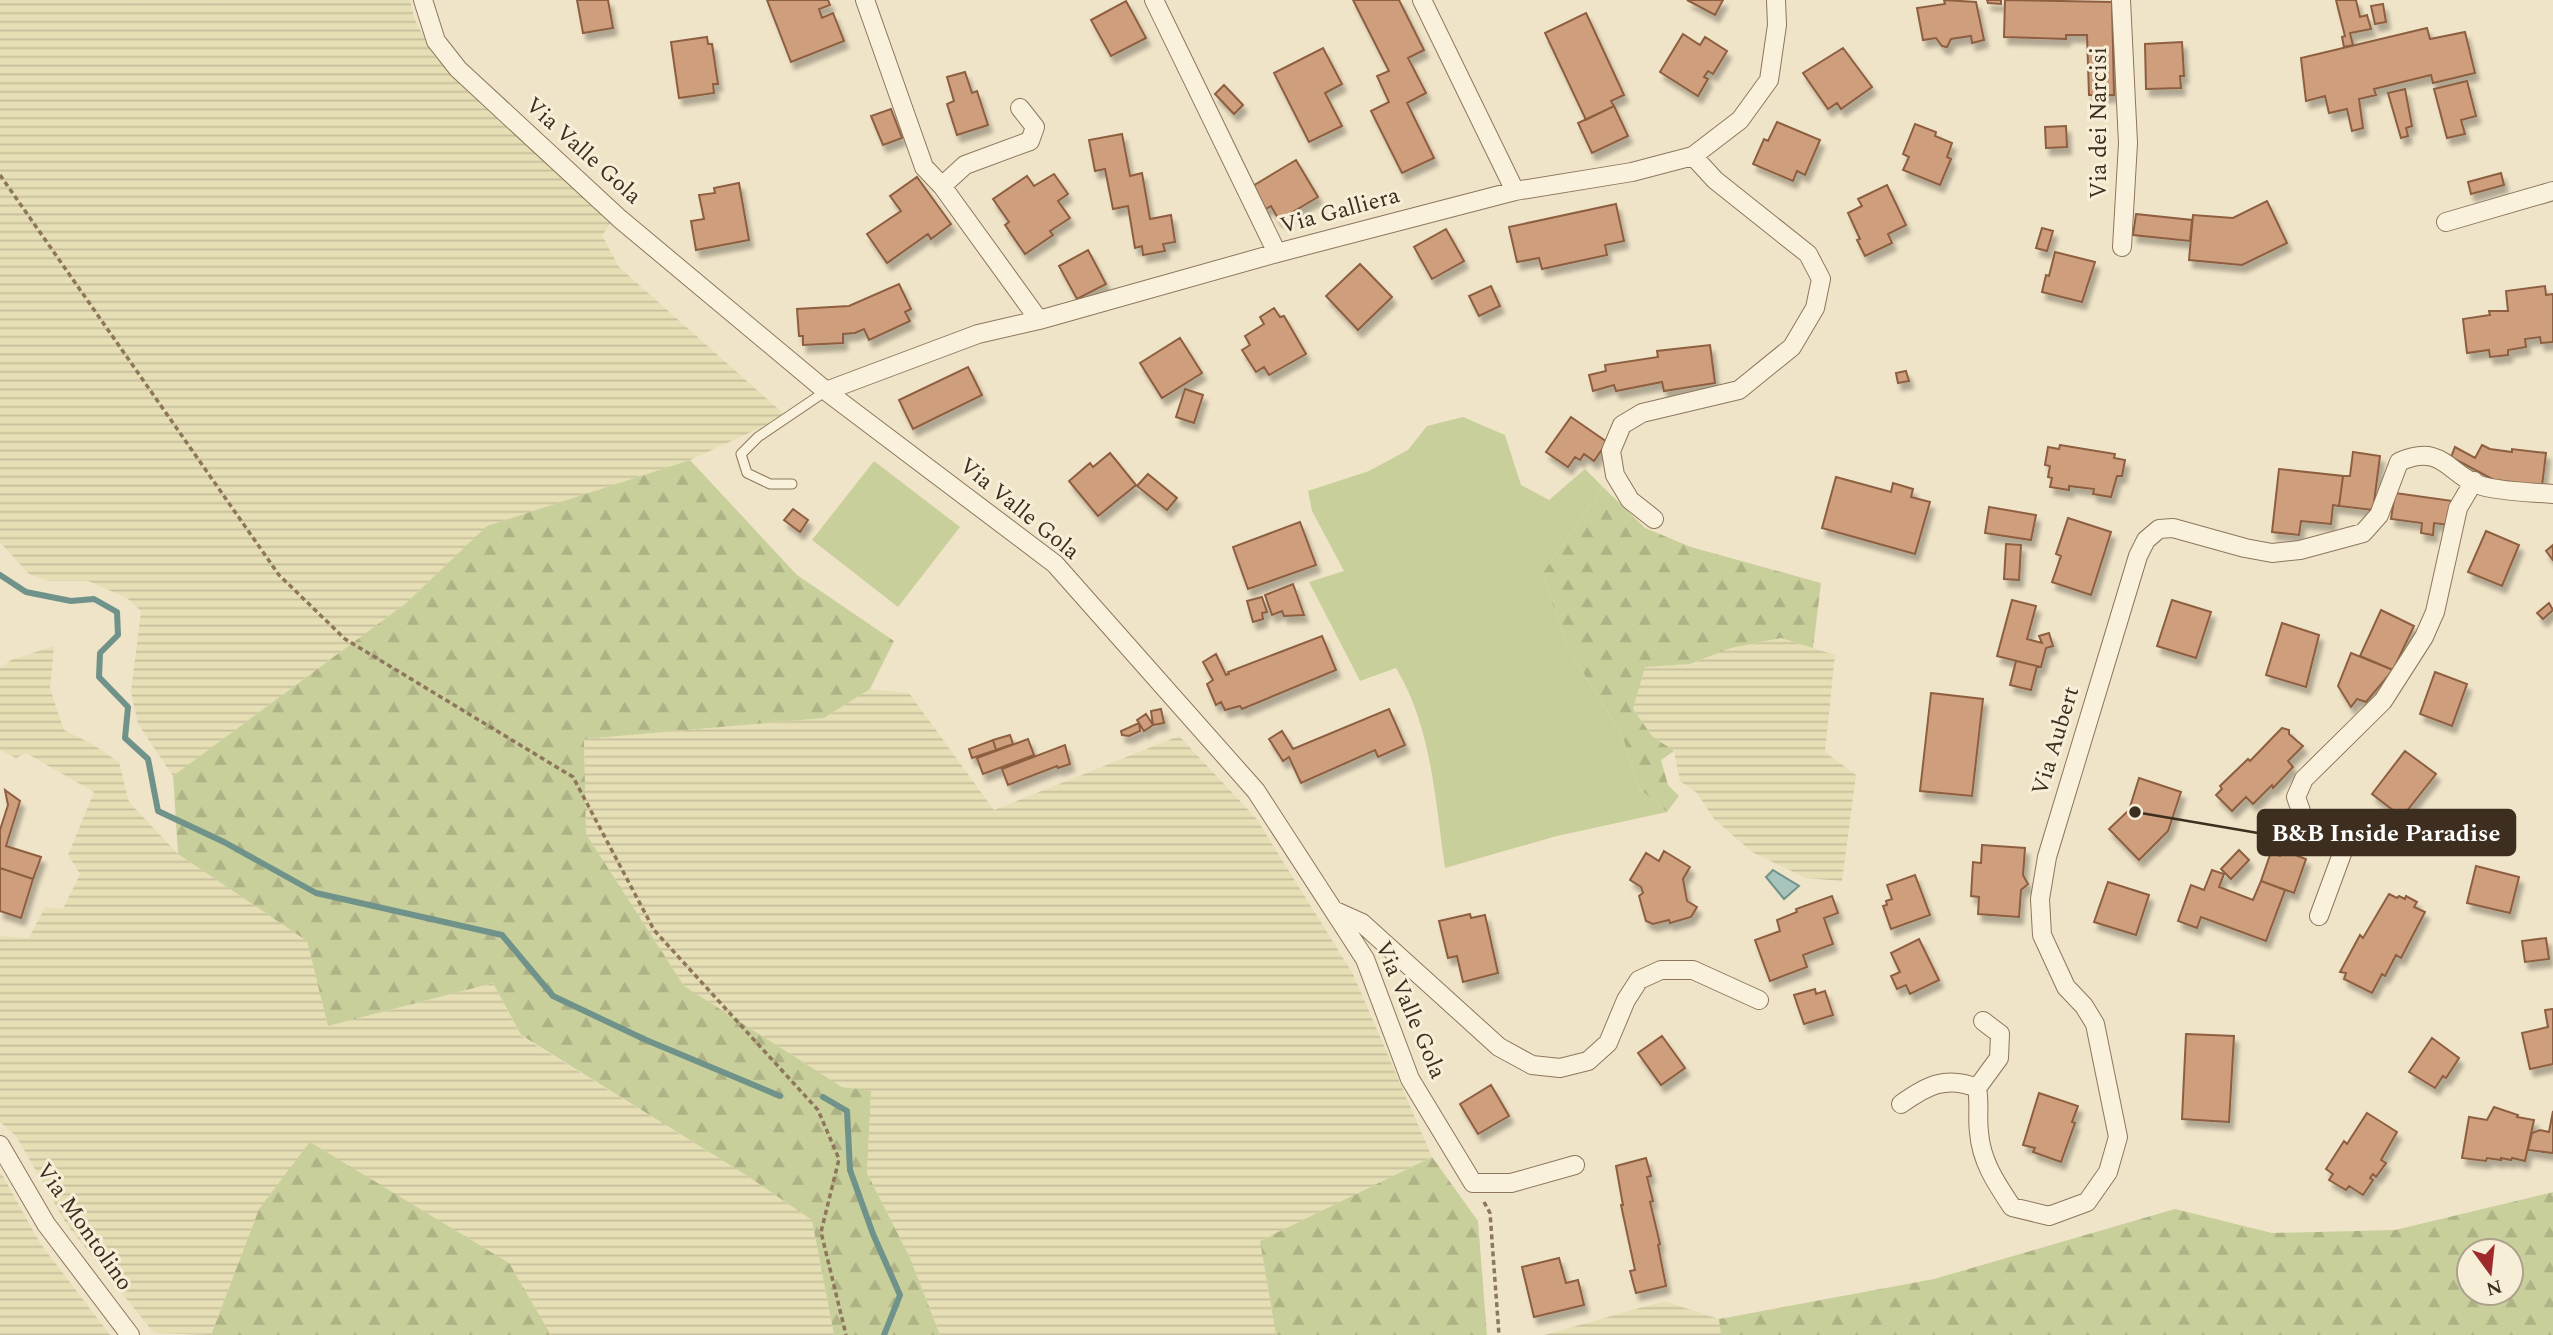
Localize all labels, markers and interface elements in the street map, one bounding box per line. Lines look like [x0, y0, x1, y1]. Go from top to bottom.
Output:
street label: Via dei Narcisi [2082, 47, 2117, 199]
street label: Via Valle Gola [517, 89, 649, 213]
street label: Via Galliera [1276, 178, 1404, 244]
street label: Via Valle Gola [951, 449, 1087, 569]
street label: Via Aubert [2023, 682, 2089, 800]
callout: B&B Inside Paradise [2258, 810, 2515, 855]
text: B&B Inside Paradise [2272, 816, 2500, 852]
street label: Via Valle Gola [1365, 936, 1455, 1084]
street label: Via Montolino [27, 1156, 141, 1298]
north arrow [2455, 1237, 2525, 1307]
text: N [2483, 1271, 2505, 1303]

